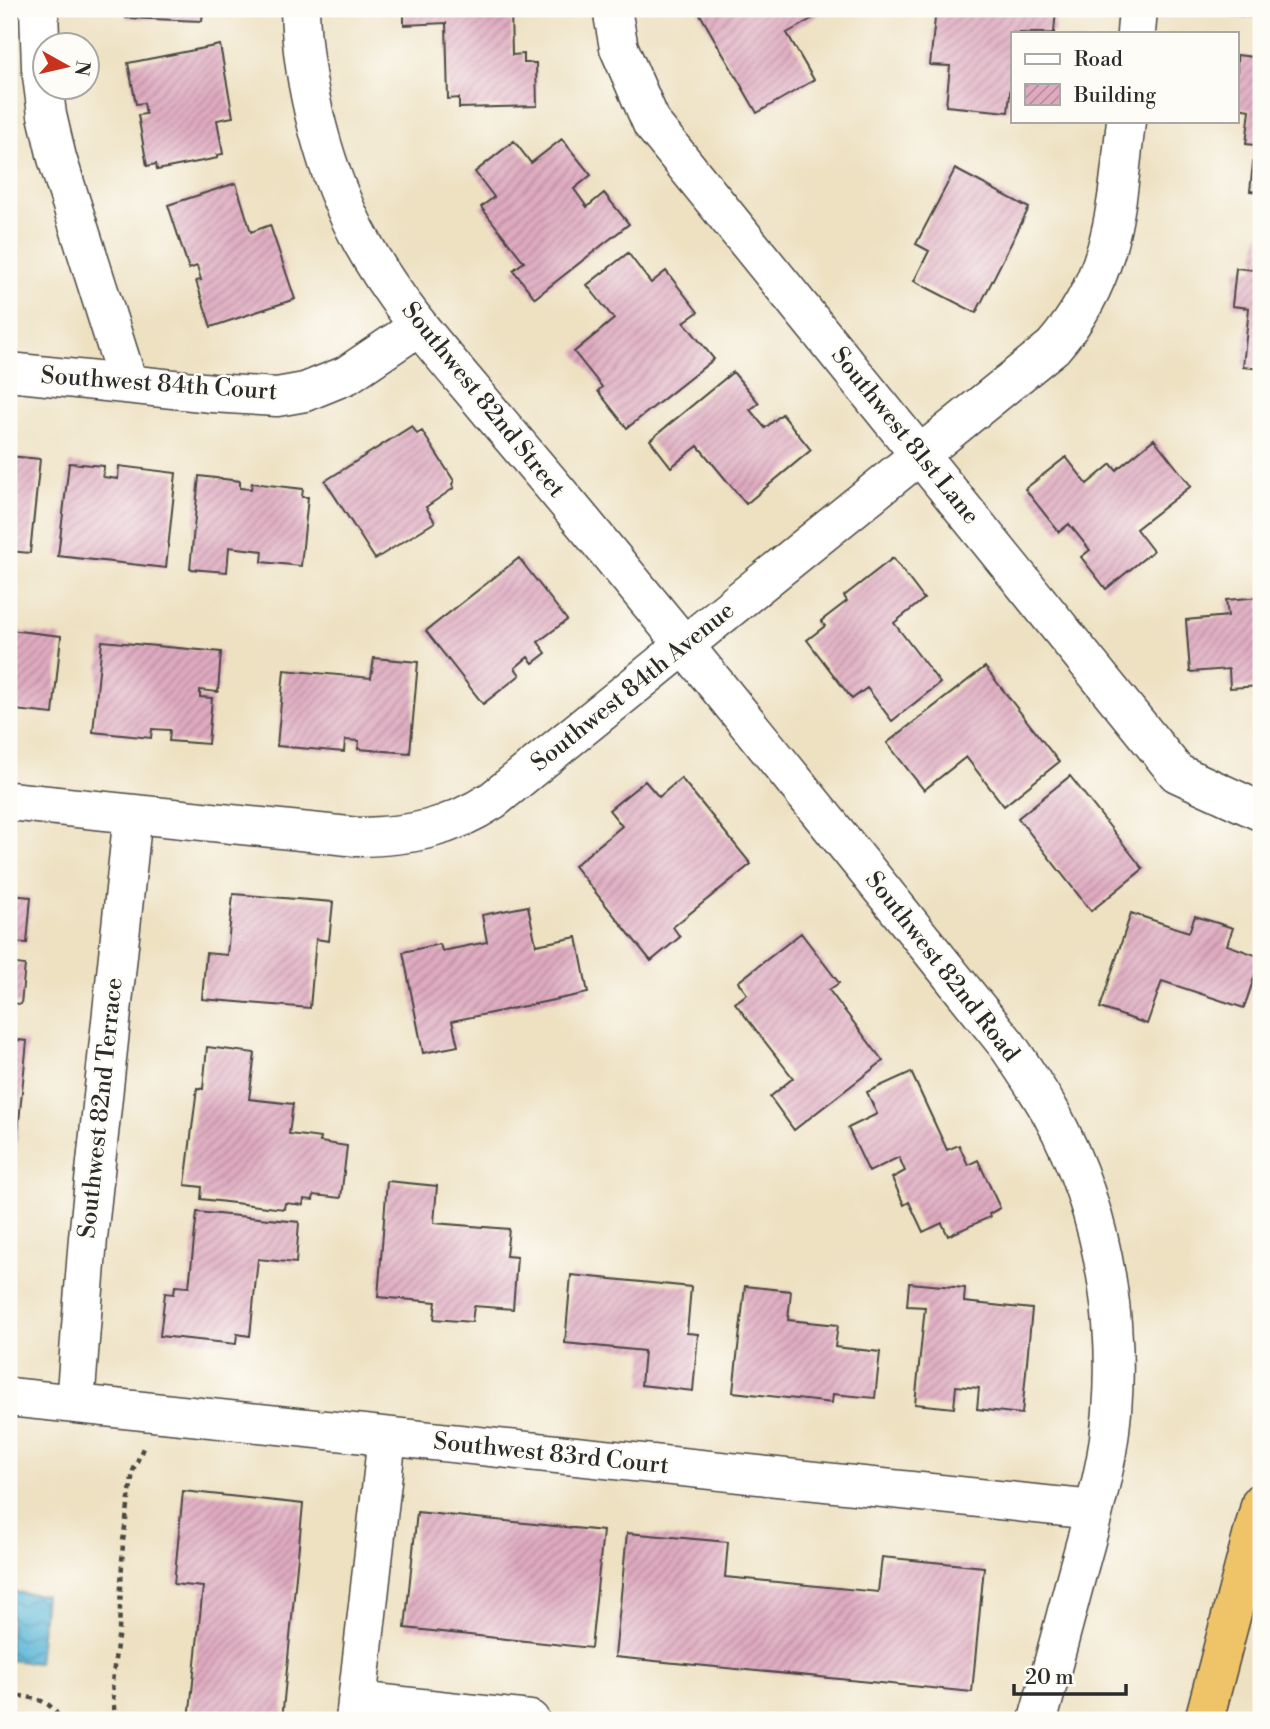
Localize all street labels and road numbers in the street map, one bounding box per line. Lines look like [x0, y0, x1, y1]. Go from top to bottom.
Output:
street label: Southwest 82nd Street [395, 296, 571, 504]
street label: Southwest 81st Lane [824, 341, 986, 531]
street label: Southwest 84th Court [40, 361, 279, 407]
street label: Southwest 84th Avenue [525, 596, 741, 778]
street label: Southwest 82nd Road [858, 866, 1026, 1069]
street label: Southwest 82nd Terrace [72, 976, 130, 1240]
street label: Southwest 83rd Court [432, 1427, 671, 1481]

